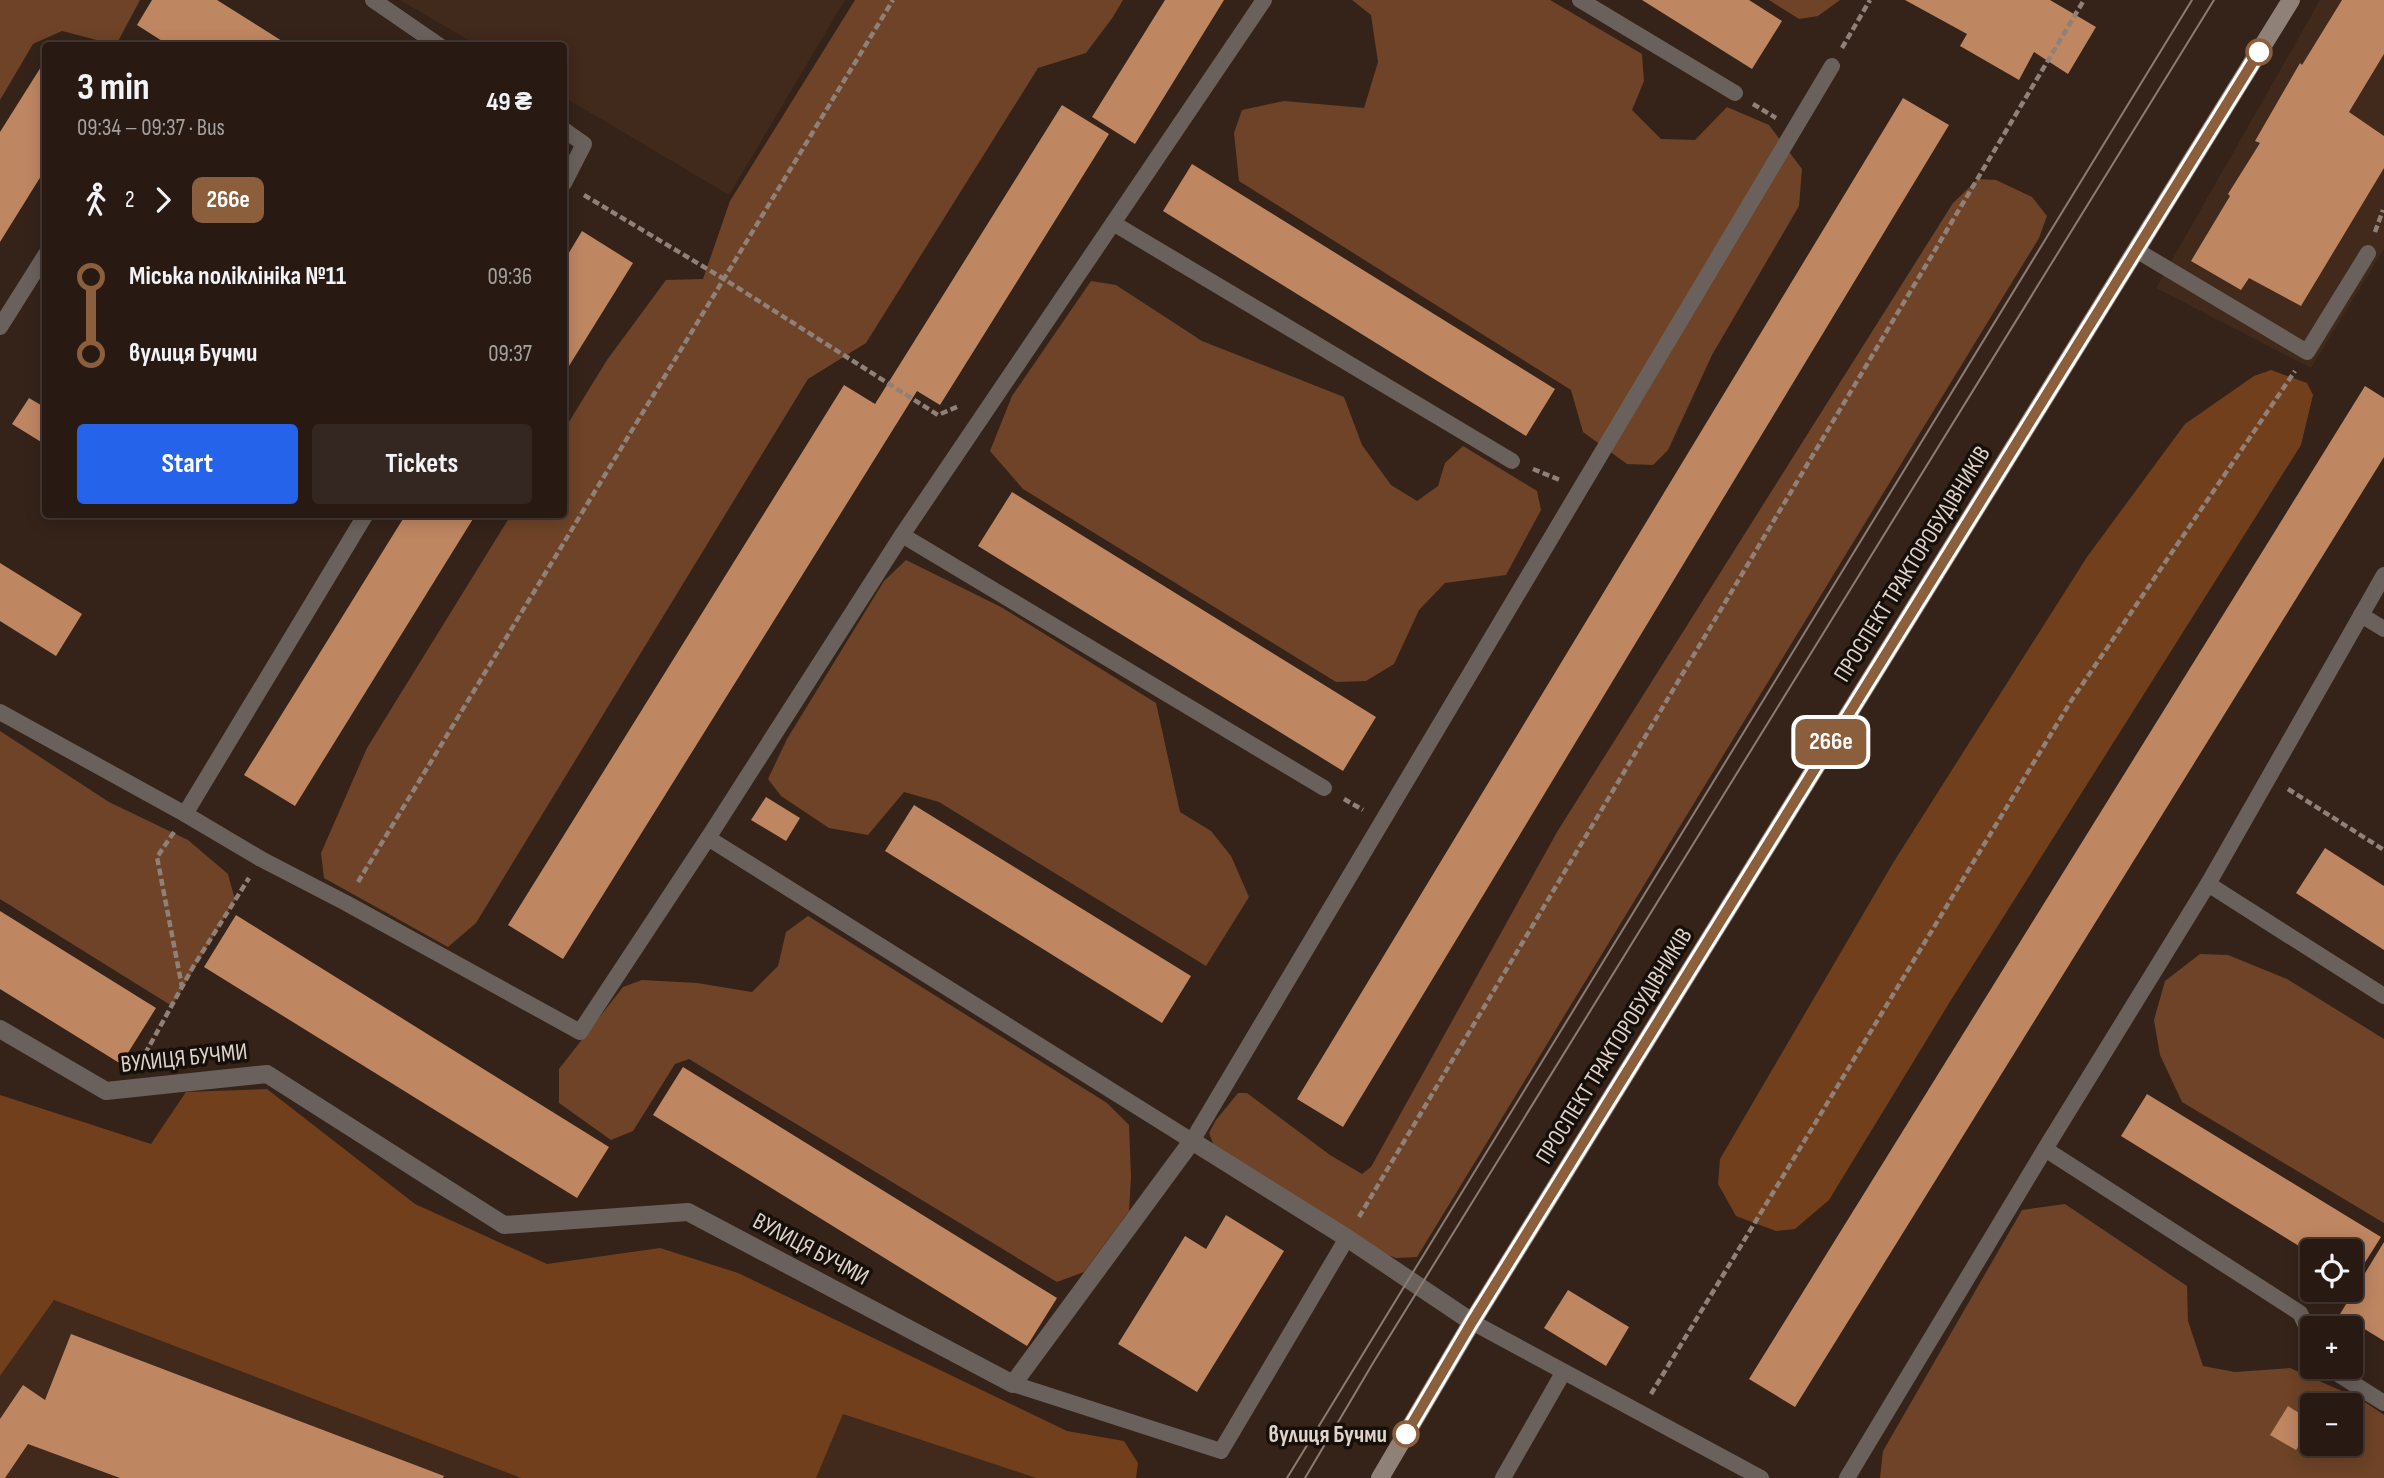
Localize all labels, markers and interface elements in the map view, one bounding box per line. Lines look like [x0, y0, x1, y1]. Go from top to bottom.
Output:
unlabelled marker [2246, 39, 2272, 65]
text: 3 min [77, 65, 150, 110]
text: 49 ₴ [486, 87, 532, 118]
text: 09:34 – 09:37 · Bus [77, 114, 225, 142]
icon: walk [77, 181, 115, 219]
icon: forward [144, 181, 182, 219]
text: 266е [206, 185, 250, 214]
text: 2 [125, 186, 134, 214]
text: Міська поліклініка №11 [129, 261, 346, 292]
text: 09:36 [488, 263, 532, 291]
text: вулиця Бучми [129, 338, 257, 369]
text: 09:37 [488, 340, 532, 368]
button: Start [77, 424, 298, 504]
button: Tickets [312, 424, 532, 504]
street label: ПРОСПЕКТ ТРАКТОРОБУДІВНИКІВ [1827, 441, 1997, 687]
line badge: 266е [1782, 719, 1880, 765]
text: 266е [1809, 727, 1853, 756]
street label: ПРОСПЕКТ ТРАКТОРОБУДІВНИКІВ [1529, 923, 1699, 1169]
street label: ВУЛИЦЯ БУЧМИ [119, 1037, 249, 1079]
street label: ВУЛИЦЯ БУЧМИ [748, 1206, 874, 1292]
map controls [2300, 1239, 2363, 1456]
button: locate [2300, 1239, 2363, 1302]
button: + [2300, 1316, 2363, 1379]
button: − [2300, 1393, 2363, 1456]
place label: вулиця Бучми [1269, 1420, 1387, 1449]
marker: вулиця Бучми [1393, 1421, 1419, 1447]

